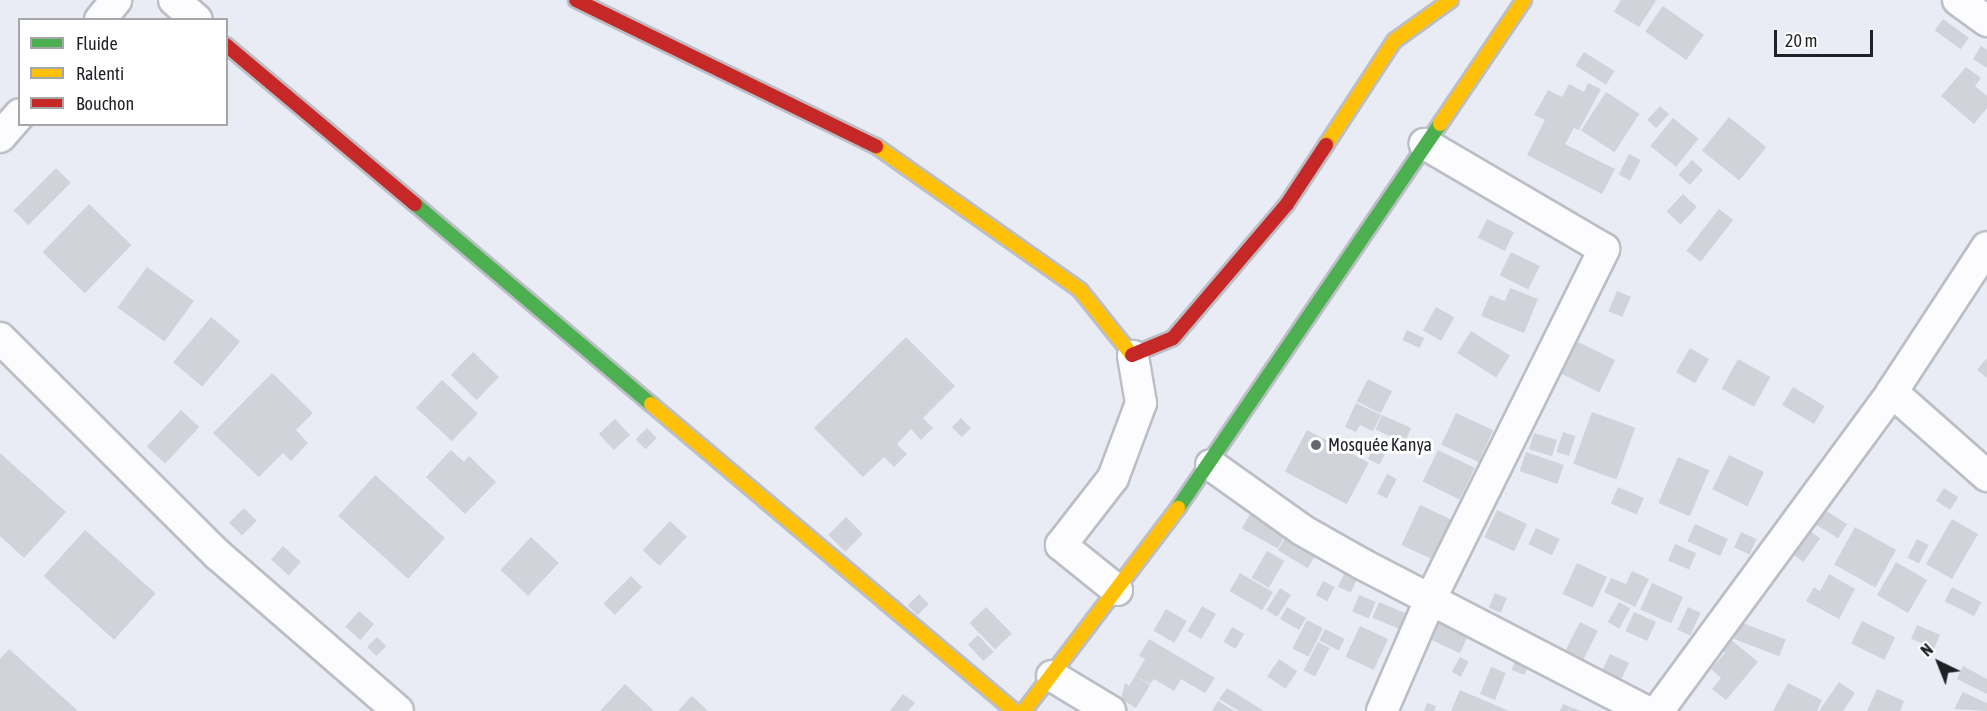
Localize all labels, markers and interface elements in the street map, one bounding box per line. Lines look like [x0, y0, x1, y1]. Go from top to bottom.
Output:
legend [18, 18, 228, 126]
scale bar [1777, 18, 1876, 56]
text: 20 m [1785, 30, 1817, 51]
text: Fluide [76, 33, 118, 54]
text: Ralenti [76, 63, 124, 84]
text: Bouchon [76, 93, 134, 114]
place label: Mosquée Kanya [1328, 434, 1432, 456]
marker: Mosquée Kanya [1309, 438, 1323, 452]
north arrow [1909, 633, 1969, 693]
text: N [1917, 640, 1936, 660]

